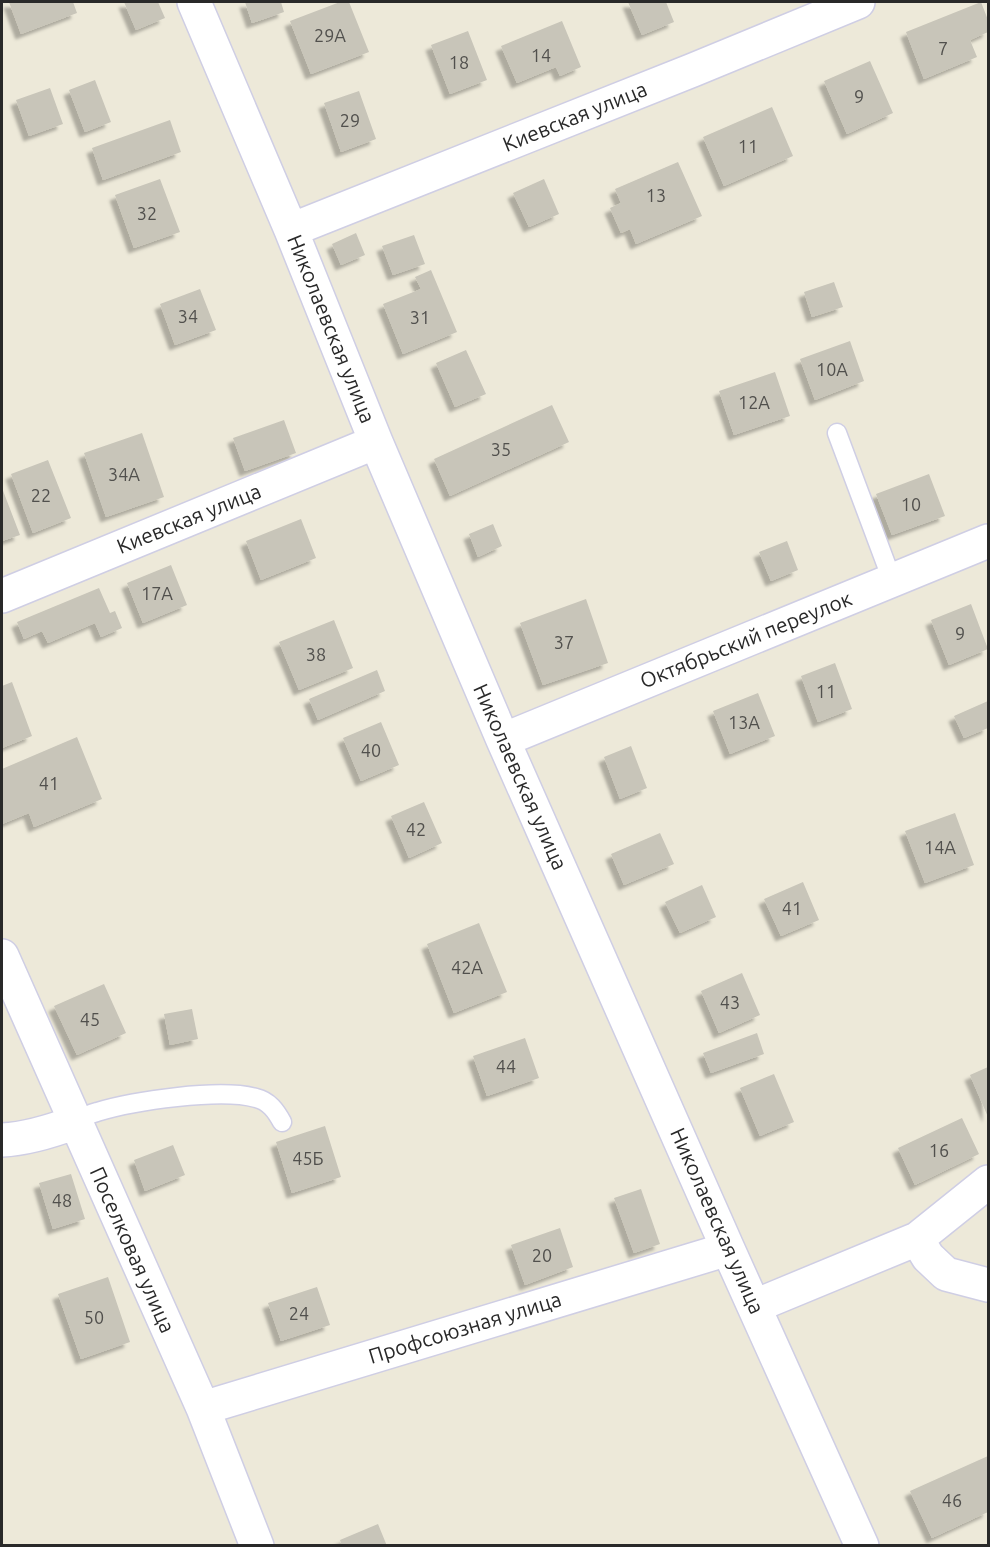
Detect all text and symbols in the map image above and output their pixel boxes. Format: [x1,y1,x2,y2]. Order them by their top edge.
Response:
house number: 29А [314,25,346,45]
house number: 7 [938,38,948,58]
house number: 14 [531,45,551,65]
house number: 18 [449,52,469,72]
street label: Киевская улица [499,76,650,156]
house number: 9 [854,86,864,106]
house number: 29 [340,110,360,130]
house number: 11 [738,136,758,156]
house number: 13 [646,185,666,205]
house number: 32 [137,203,157,223]
street label: Николаевская улица [283,231,381,426]
house number: 34 [178,306,198,326]
house number: 31 [410,307,430,327]
house number: 10А [816,359,848,379]
house number: 12А [738,392,770,412]
house number: 35 [491,439,511,459]
house number: 34А [108,464,140,484]
street label: Киевская улица [113,478,264,558]
house number: 22 [31,485,51,505]
house number: 10 [901,494,921,514]
house number: 17А [141,583,173,603]
street label: Октябрьский переулок [636,586,855,693]
house number: 9 [955,623,965,643]
house number: 37 [554,632,574,652]
house number: 38 [306,644,326,664]
street label: Николаевская улица [469,680,573,873]
house number: 11 [816,681,836,701]
house number: 13А [728,712,760,732]
house number: 40 [361,740,381,760]
house number: 41 [39,773,59,793]
house number: 42 [406,819,426,839]
house number: 14А [924,837,956,857]
house number: 41 [782,898,802,918]
house number: 42А [451,957,483,977]
house number: 43 [720,992,740,1012]
house number: 45 [80,1009,100,1029]
house number: 44 [496,1056,516,1076]
street label: Николаевская улица [666,1124,770,1317]
house number: 16 [929,1140,949,1160]
house number: 45Б [292,1148,324,1168]
street label: Поселковая улица [86,1163,180,1336]
house number: 48 [52,1190,72,1210]
house number: 20 [532,1245,552,1265]
street label: Профсоюзная улица [365,1286,564,1368]
house number: 24 [289,1303,309,1323]
house number: 50 [84,1307,104,1327]
house number: 46 [942,1490,962,1510]

